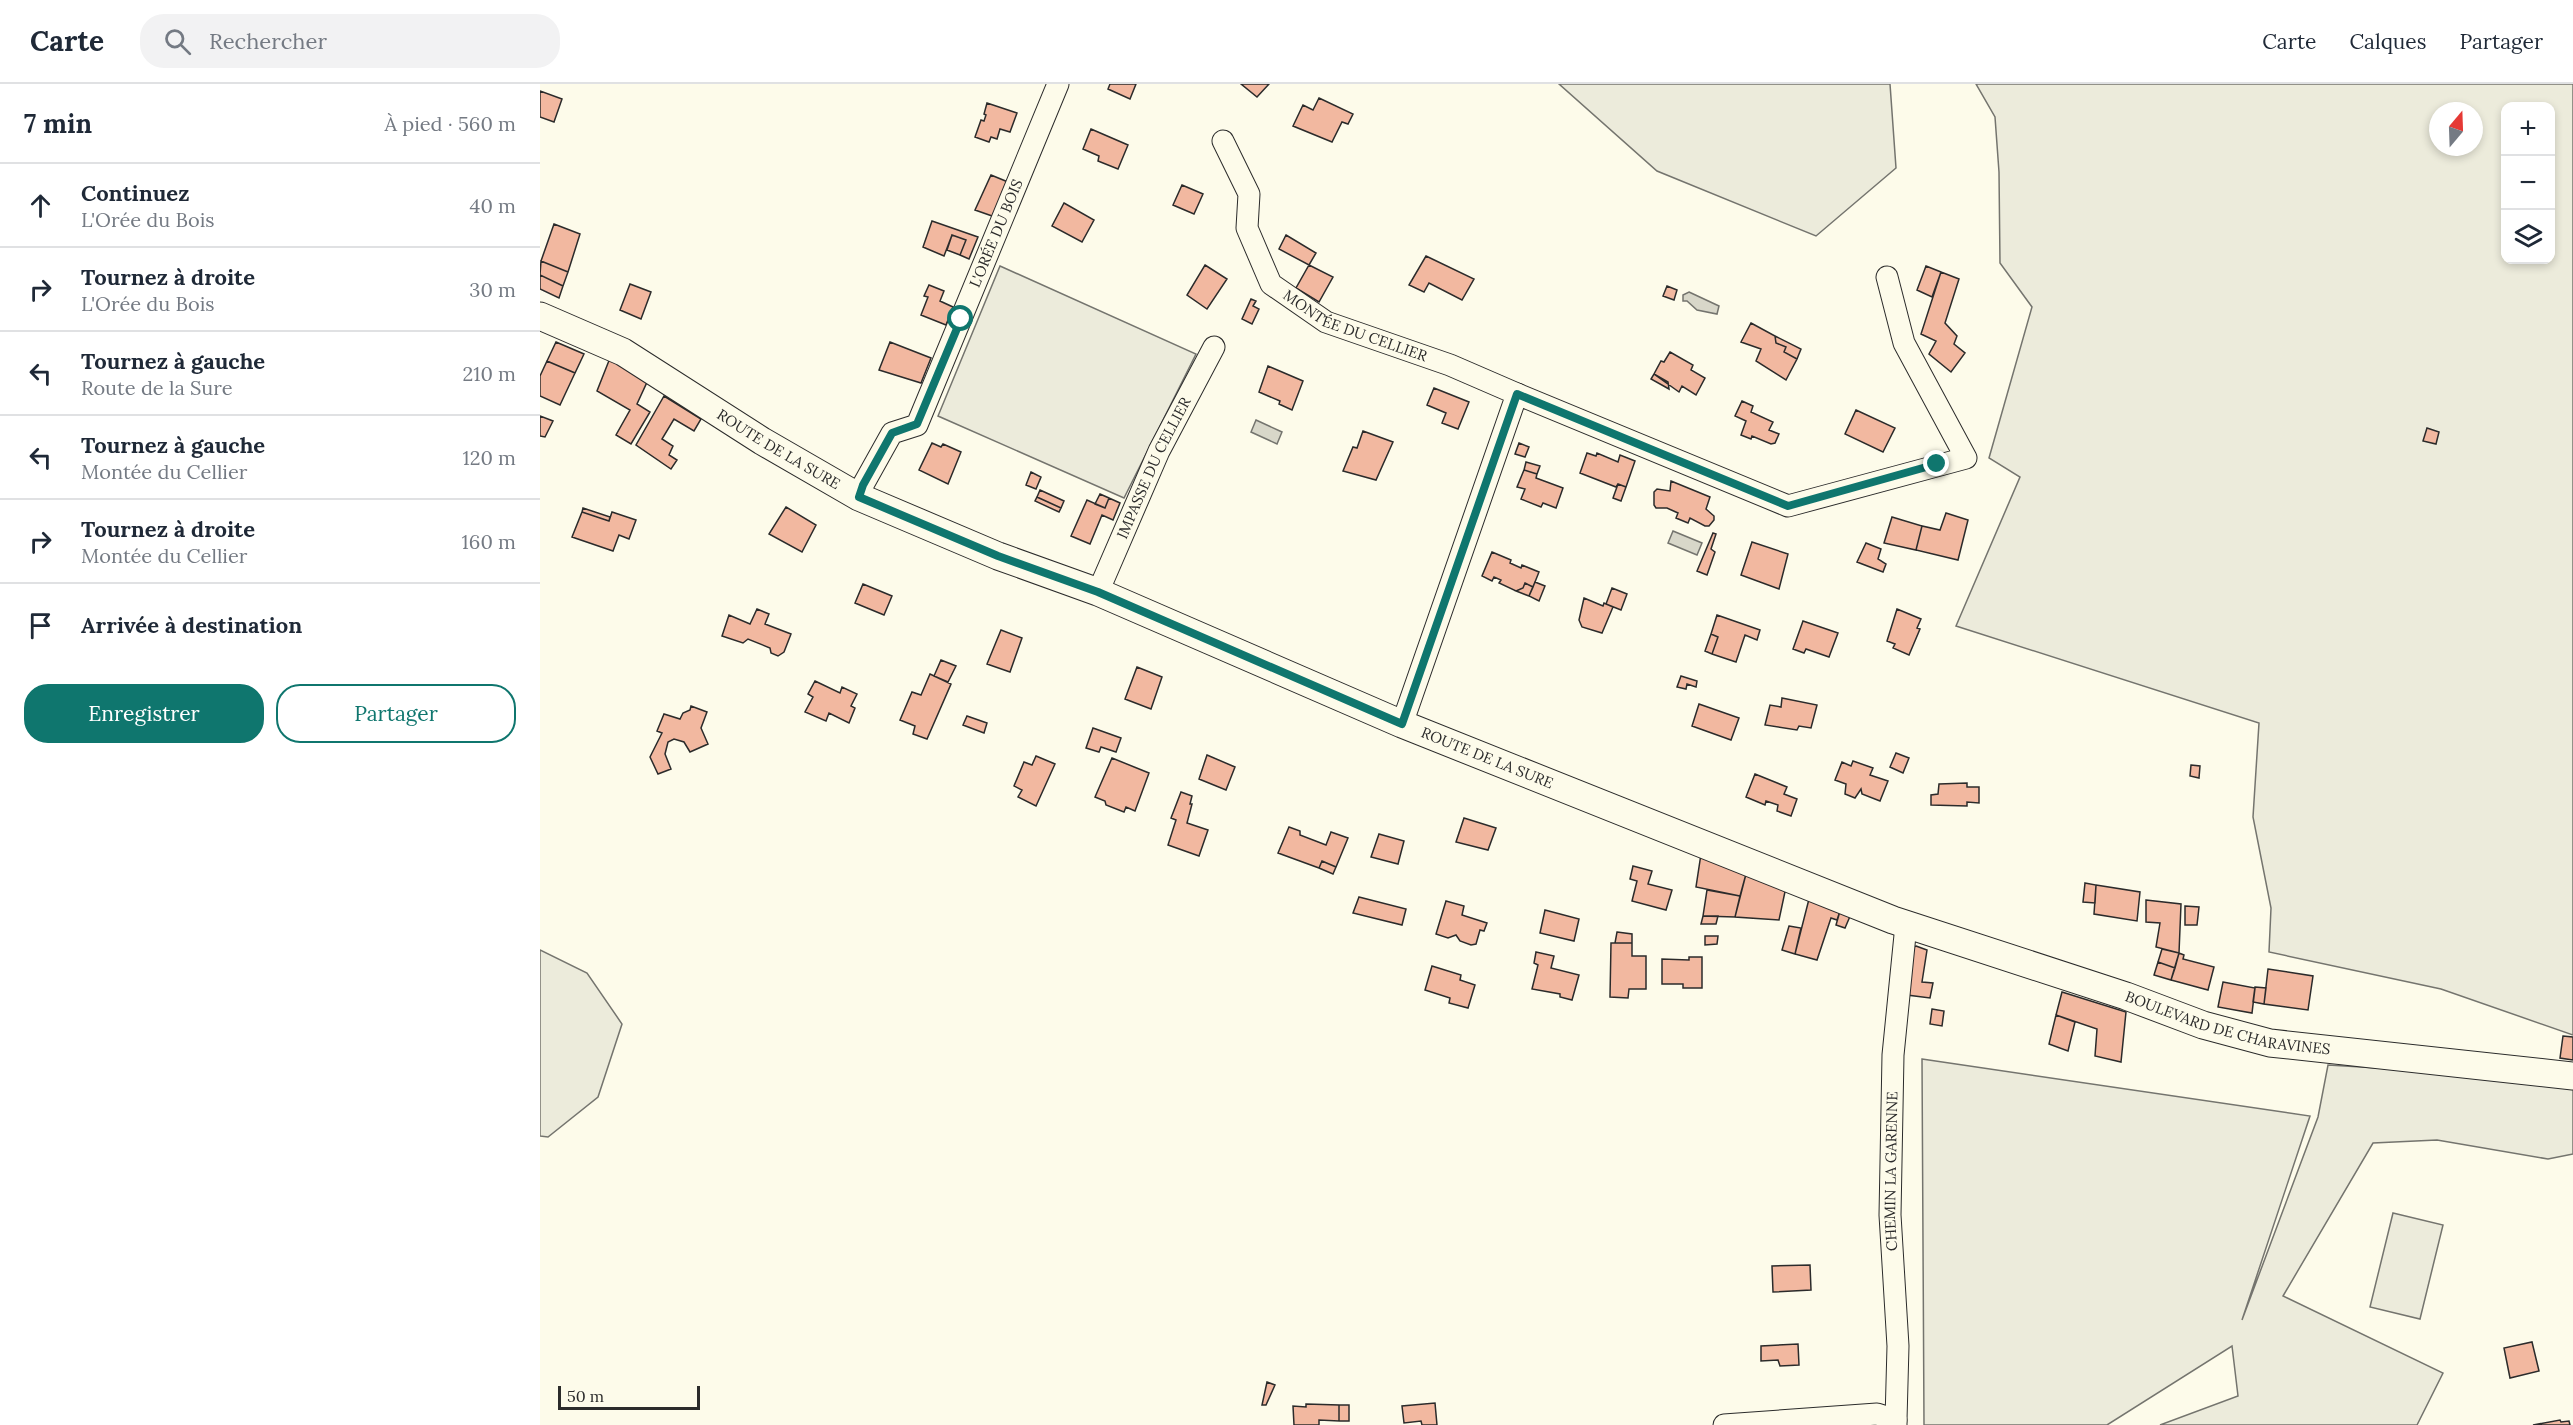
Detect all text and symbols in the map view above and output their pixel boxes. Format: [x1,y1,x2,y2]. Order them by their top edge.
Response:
search box [140,14,560,68]
text: Carte [30,23,104,59]
icon: search [161,25,194,58]
text: Rechercher [209,27,327,55]
text: Carte [2262,28,2316,55]
text: Calques [2349,28,2426,55]
text: Partager [2459,28,2543,55]
north arrow [2429,102,2483,156]
map controls [2501,102,2555,264]
button: + [2501,102,2555,156]
text: 7 min [24,107,92,140]
text: À pied · 560 m [384,111,516,136]
button: − [2501,156,2555,210]
street label: L'ORÉE DU BOIS [965,176,1027,290]
text: Continuez [81,179,189,207]
icon: ahead [24,189,57,222]
text: 40 m [470,193,516,218]
text: L'Orée du Bois [81,207,215,232]
button: layers [2501,210,2555,264]
text: Tournez à droite [81,263,255,291]
icon: right [24,273,57,306]
text: 30 m [469,277,516,302]
street label: MONTÉE DU CELLIER [1280,285,1430,366]
text: L'Orée du Bois [81,291,215,316]
route start [947,305,973,331]
text: Tournez à gauche [81,347,265,375]
icon: left [24,357,57,390]
text: 210 m [462,361,516,386]
text: Route de la Sure [81,375,233,400]
street label: IMPASSE DU CELLIER [1112,393,1195,542]
street label: ROUTE DE LA SURE [713,405,844,493]
text: Tournez à gauche [81,431,265,459]
icon: left [24,441,57,474]
text: 120 m [462,445,516,470]
route end [1923,450,1949,476]
text: Montée du Cellier [81,459,247,484]
text: Tournez à droite [81,515,255,543]
icon: right [24,525,57,558]
text: 160 m [462,529,516,554]
text: Montée du Cellier [81,543,247,568]
icon: arrive [24,609,57,642]
text: Arrivée à destination [81,611,302,639]
button: Enregistrer [24,684,264,743]
button: Partager [276,684,516,743]
street label: ROUTE DE LA SURE [1419,723,1556,792]
street label: BOULEVARD DE CHARAVINES [2123,987,2331,1059]
street label: CHEMIN LA GARENNE [1880,1091,1901,1252]
scale bar [558,1383,700,1410]
text: 50 m [567,1386,604,1406]

